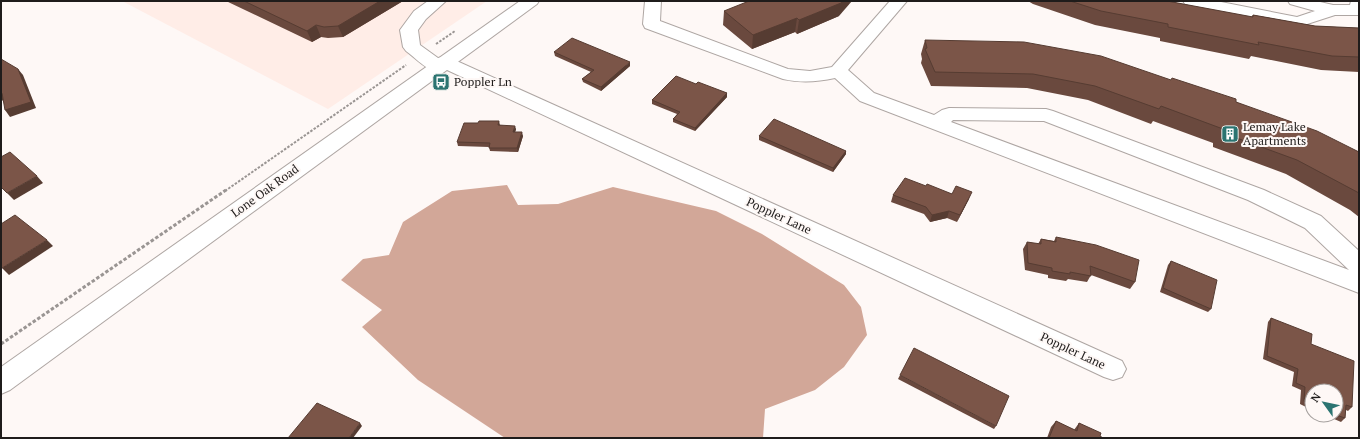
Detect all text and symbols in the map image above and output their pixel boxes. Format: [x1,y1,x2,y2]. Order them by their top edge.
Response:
bus stop icon: Poppler Ln [431,72,451,92]
place label: Poppler Ln [454,74,512,89]
place label: Lemay Lake Apartments [1243,119,1306,148]
building icon: Lemay Lake Apartments [1220,124,1240,144]
street label: Lone Oak Road [228,161,302,220]
street label: Poppler Lane [744,194,814,237]
street label: Poppler Lane [1038,329,1108,372]
north arrow [1304,383,1344,423]
text: N [1307,390,1324,405]

